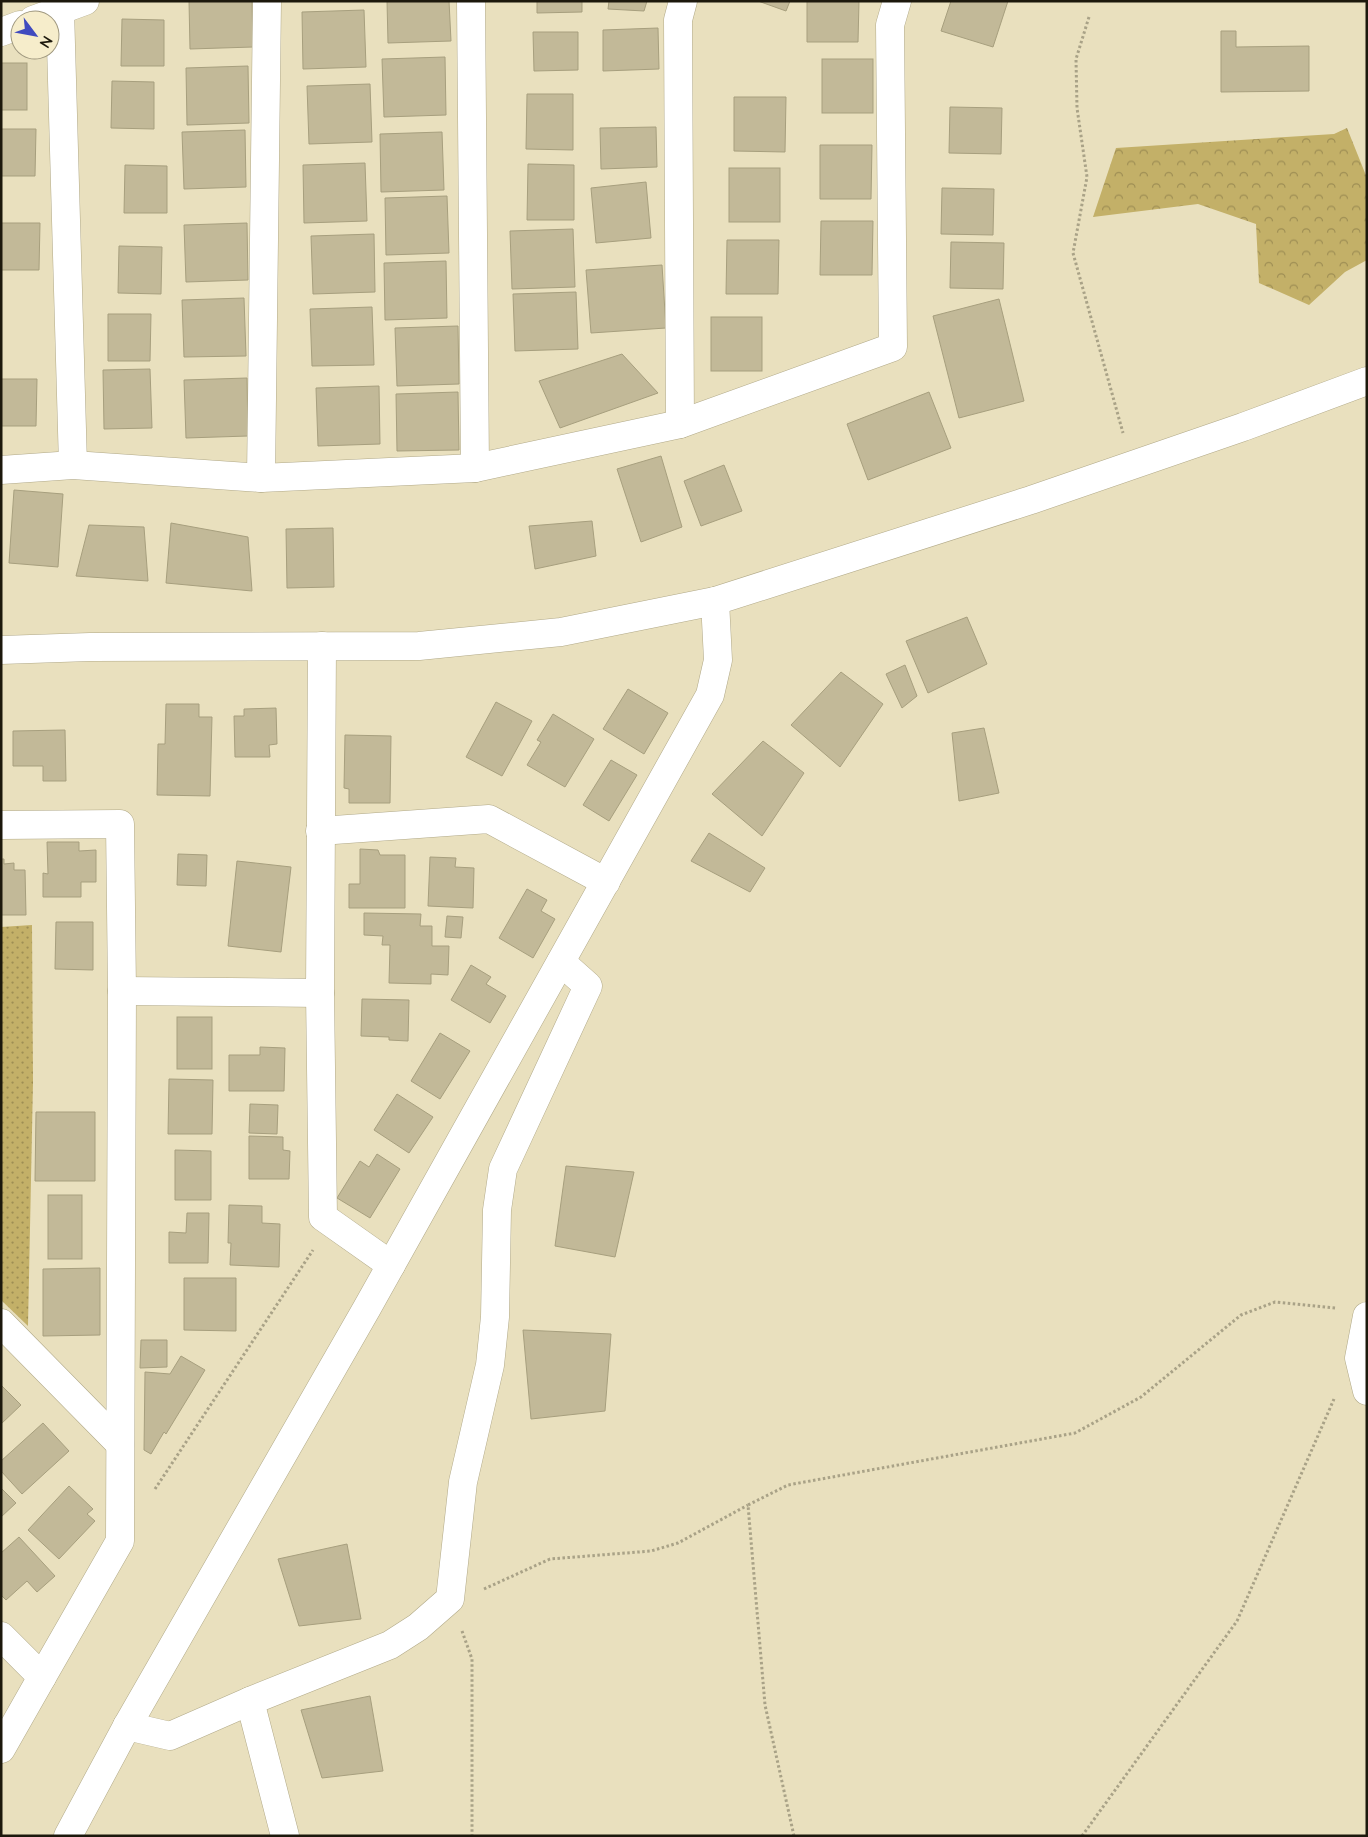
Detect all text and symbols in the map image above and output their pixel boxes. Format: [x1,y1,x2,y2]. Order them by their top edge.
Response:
north arrow [10,10,60,60]
text: N [36,33,57,51]

